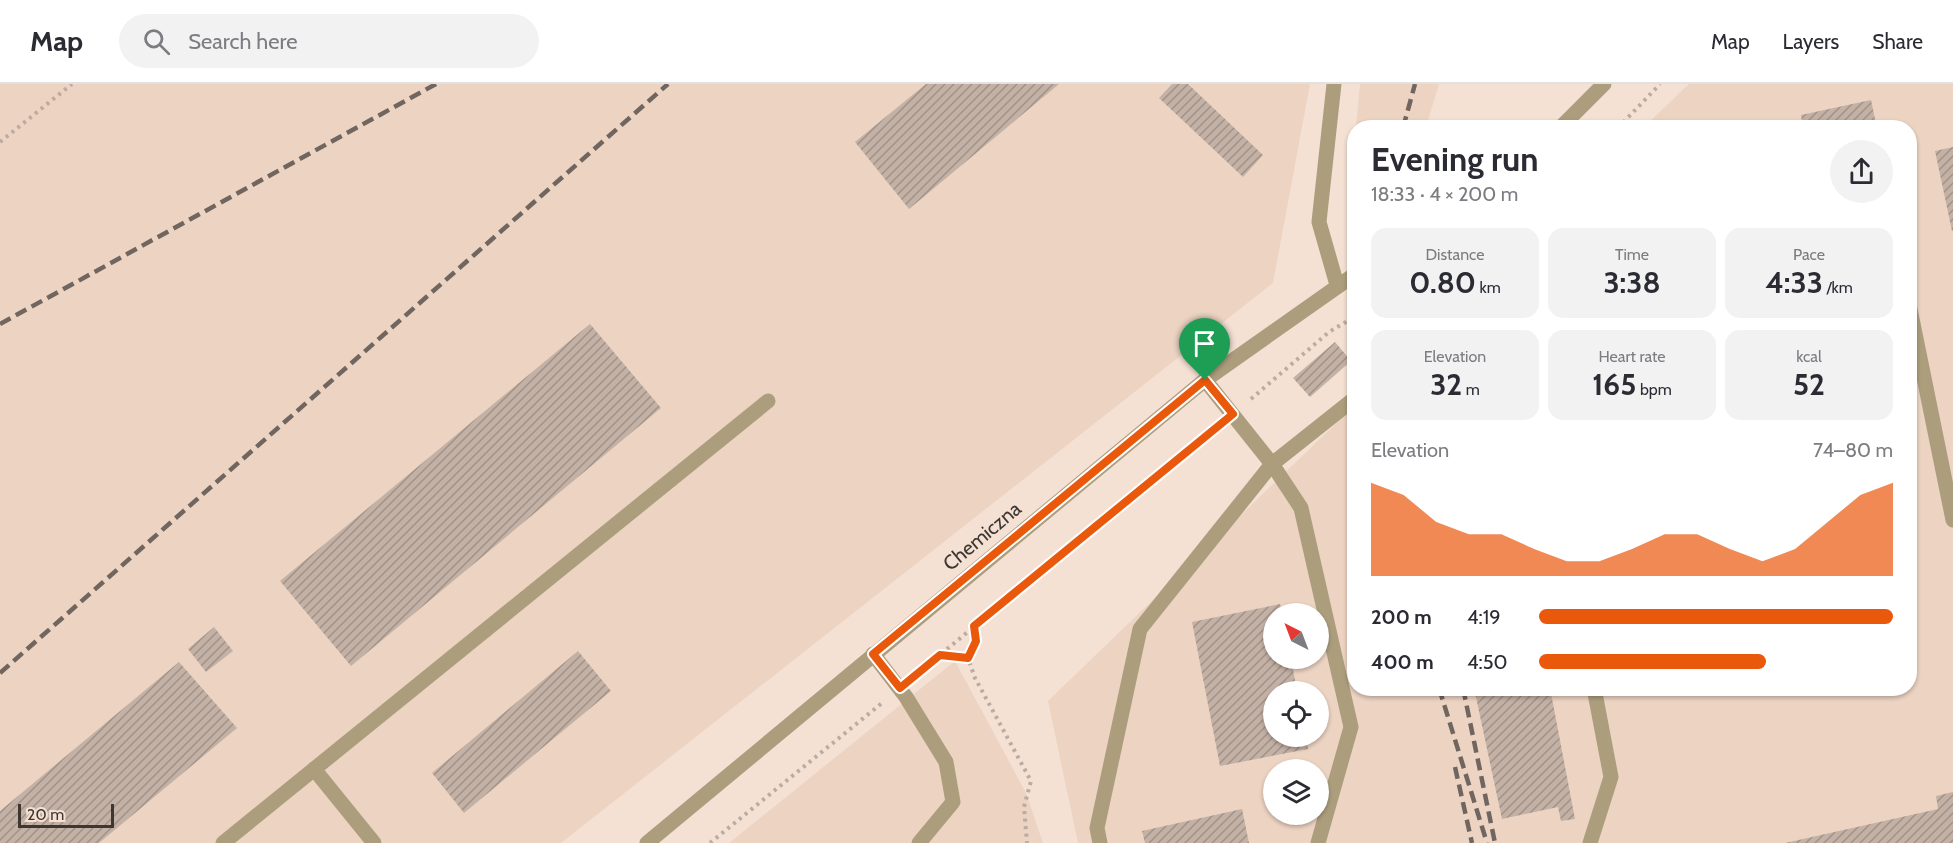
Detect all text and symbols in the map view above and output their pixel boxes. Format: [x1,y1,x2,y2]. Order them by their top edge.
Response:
search box [119,14,539,68]
text: Map [30,24,83,58]
icon: search [140,25,173,58]
text: Search here [188,28,297,55]
text: Map [1711,29,1750,54]
text: Layers [1783,29,1839,54]
text: Share [1872,29,1923,54]
text: Evening run [1371,139,1538,179]
button: share [1830,140,1893,203]
text: 18:33 · 4 × 200 m [1371,182,1518,206]
text: Distance [1426,245,1484,264]
text: Time [1615,245,1649,264]
text: Pace [1793,245,1825,264]
text: 0.80 [1409,264,1476,301]
text: 3:38 [1603,264,1661,301]
text: 4:33 [1765,264,1823,301]
text: km [1476,278,1501,297]
text: /km [1823,278,1853,297]
pin [1179,318,1230,380]
icon: arrive [1188,327,1221,360]
text: Elevation [1424,347,1486,366]
text: Heart rate [1599,347,1665,366]
text: kcal [1796,347,1822,366]
text: 32 [1430,366,1462,403]
text: 165 [1592,366,1636,403]
text: 52 [1793,366,1825,403]
text: m [1462,380,1480,399]
text: bpm [1636,380,1672,399]
text: Elevation [1371,438,1449,462]
text: 74–80 m [1813,438,1893,462]
street label: Chemiczna [938,496,1026,576]
north arrow [1263,603,1329,669]
map controls [1263,603,1329,825]
text: 200 m [1371,605,1432,629]
text: 4:19 [1467,605,1501,629]
text: 400 m [1371,650,1434,674]
text: 4:50 [1467,650,1508,674]
button: locate [1263,681,1329,747]
button: layers [1263,759,1329,825]
scale bar [18,801,114,828]
text: 20 m [27,805,64,824]

